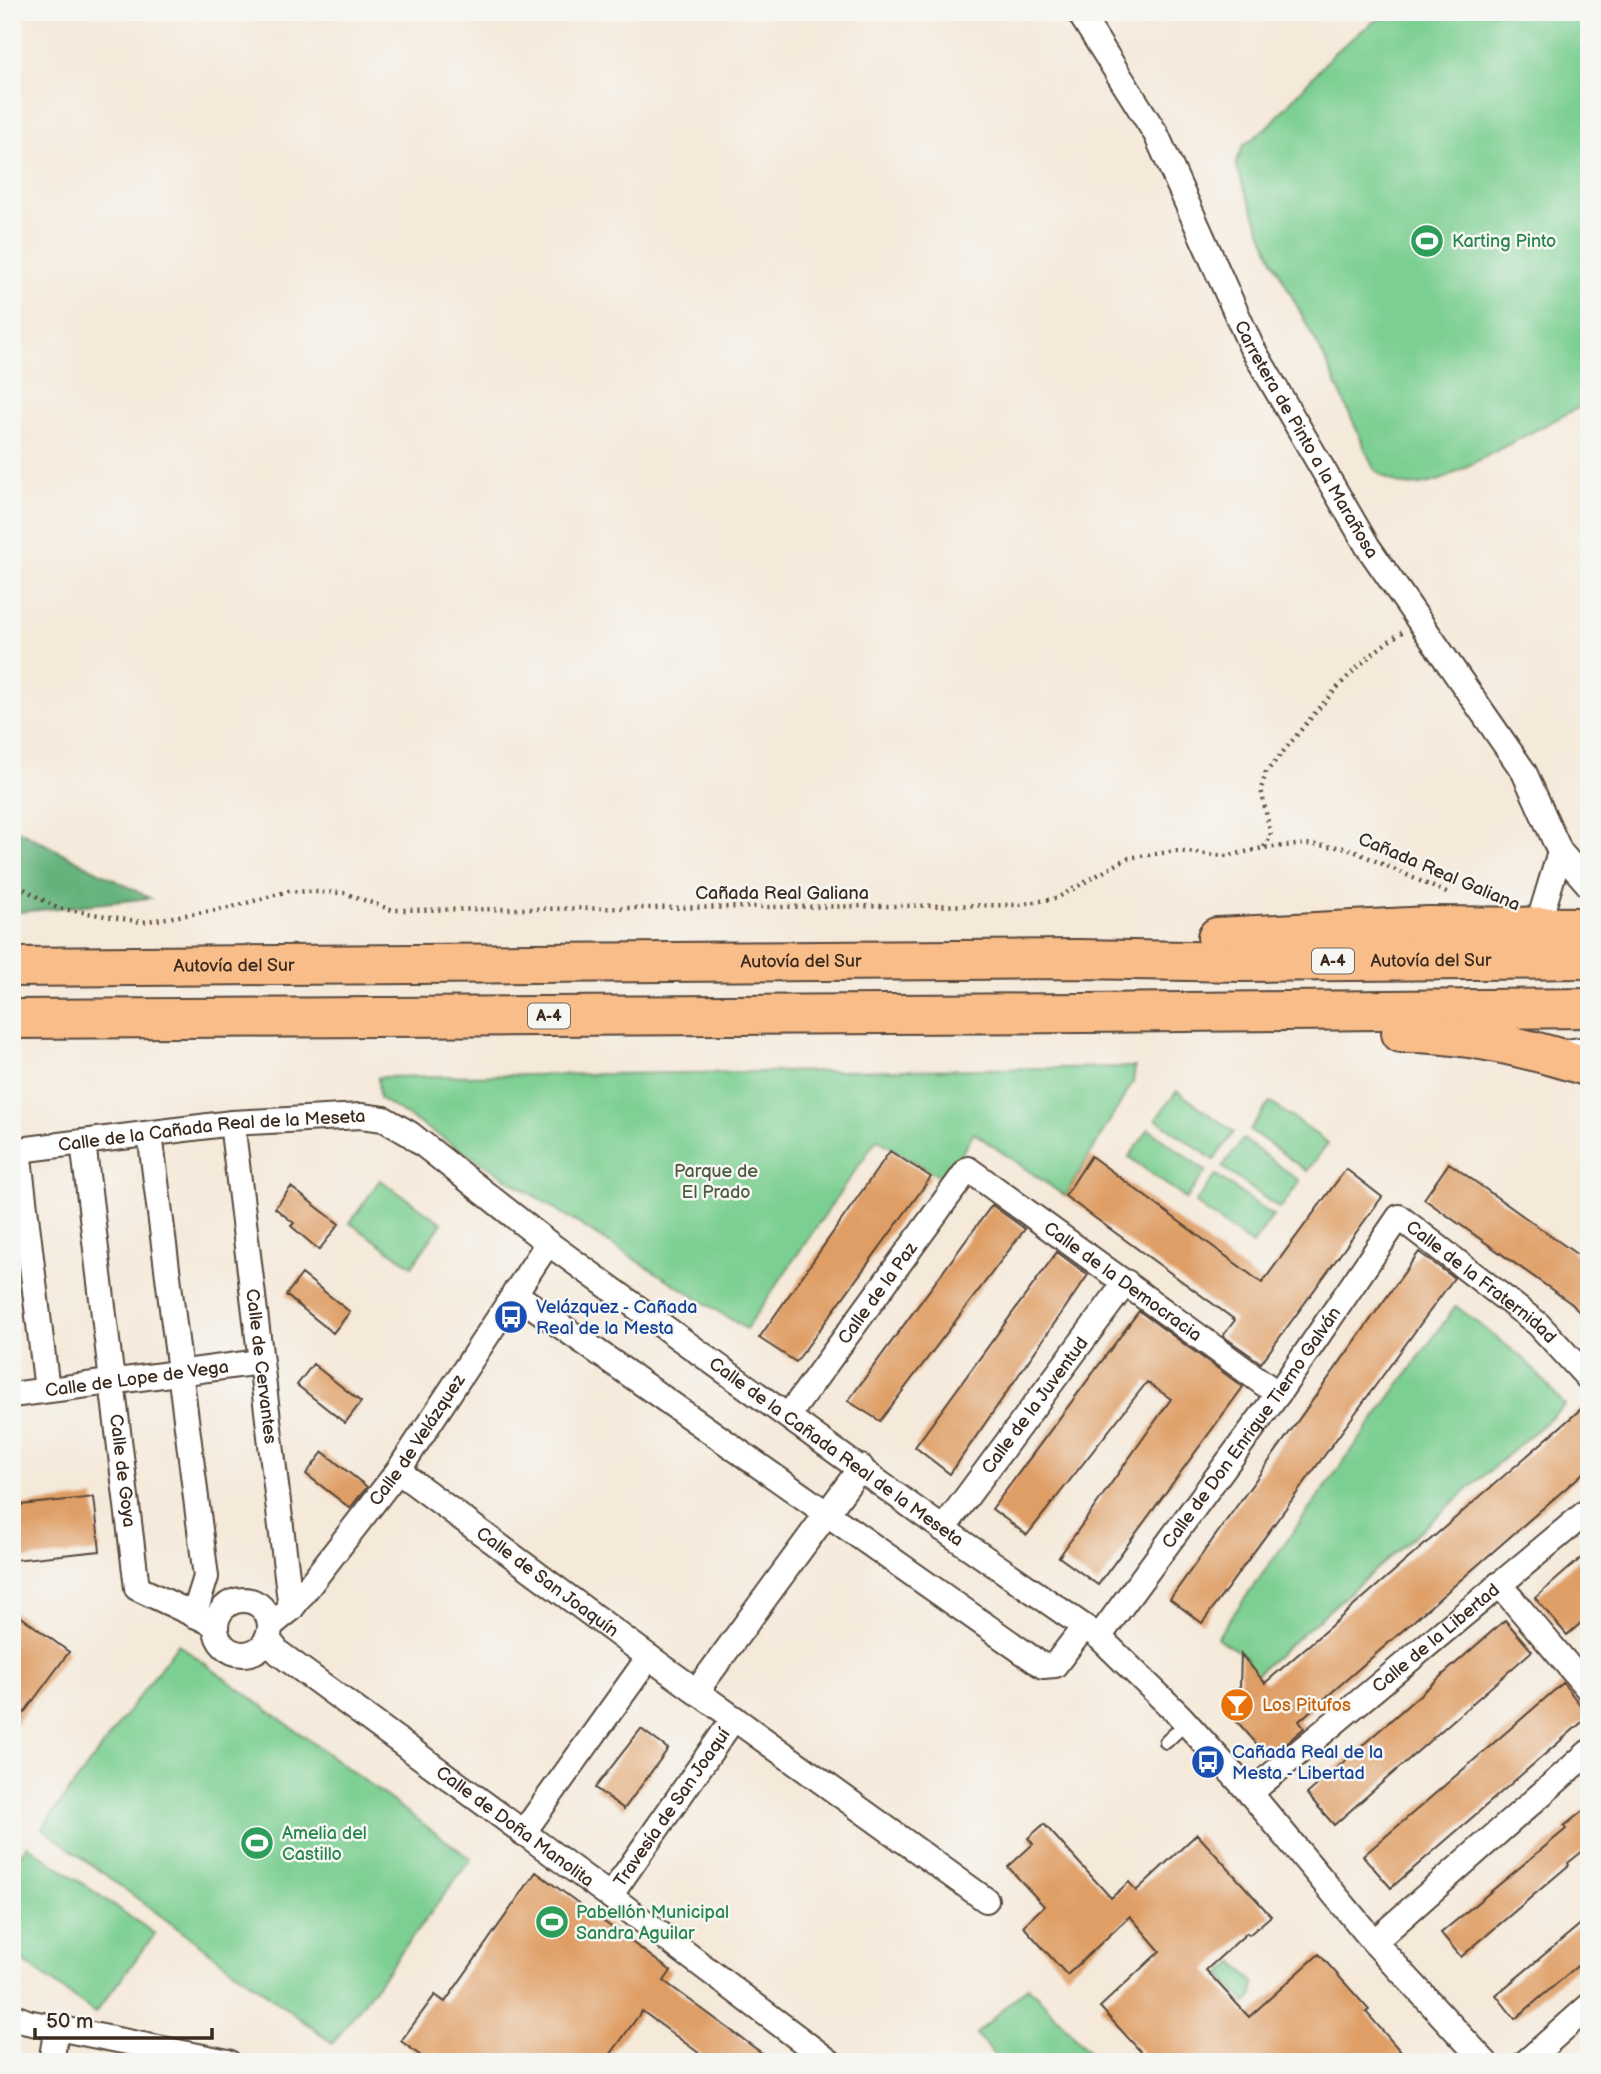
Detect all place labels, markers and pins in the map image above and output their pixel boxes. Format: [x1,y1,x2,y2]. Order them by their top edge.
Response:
sports icon: Karting Pinto [1408,222,1446,260]
place label: Karting Pinto [1452,231,1556,252]
place label: Velázquez - Cañada Real de la Mesta [536,1297,697,1339]
bus stop icon: Velázquez - Cañada Real de la Mesta [492,1298,530,1336]
bar icon: Los Pitufos [1218,1686,1256,1724]
place label: Los Pitufos [1262,1695,1351,1716]
place label: Cañada Real de la Mesta - Libertad [1232,1742,1383,1784]
bus stop icon: Cañada Real de la Mesta - Libertad [1189,1743,1227,1781]
place label: Amelia del Castillo [282,1823,367,1865]
sports icon: Amelia del Castillo [238,1824,276,1862]
place label: Pabellón Municipal Sandra Aguilar [576,1902,729,1944]
sports icon: Pabellón Municipal Sandra Aguilar [533,1903,571,1941]

